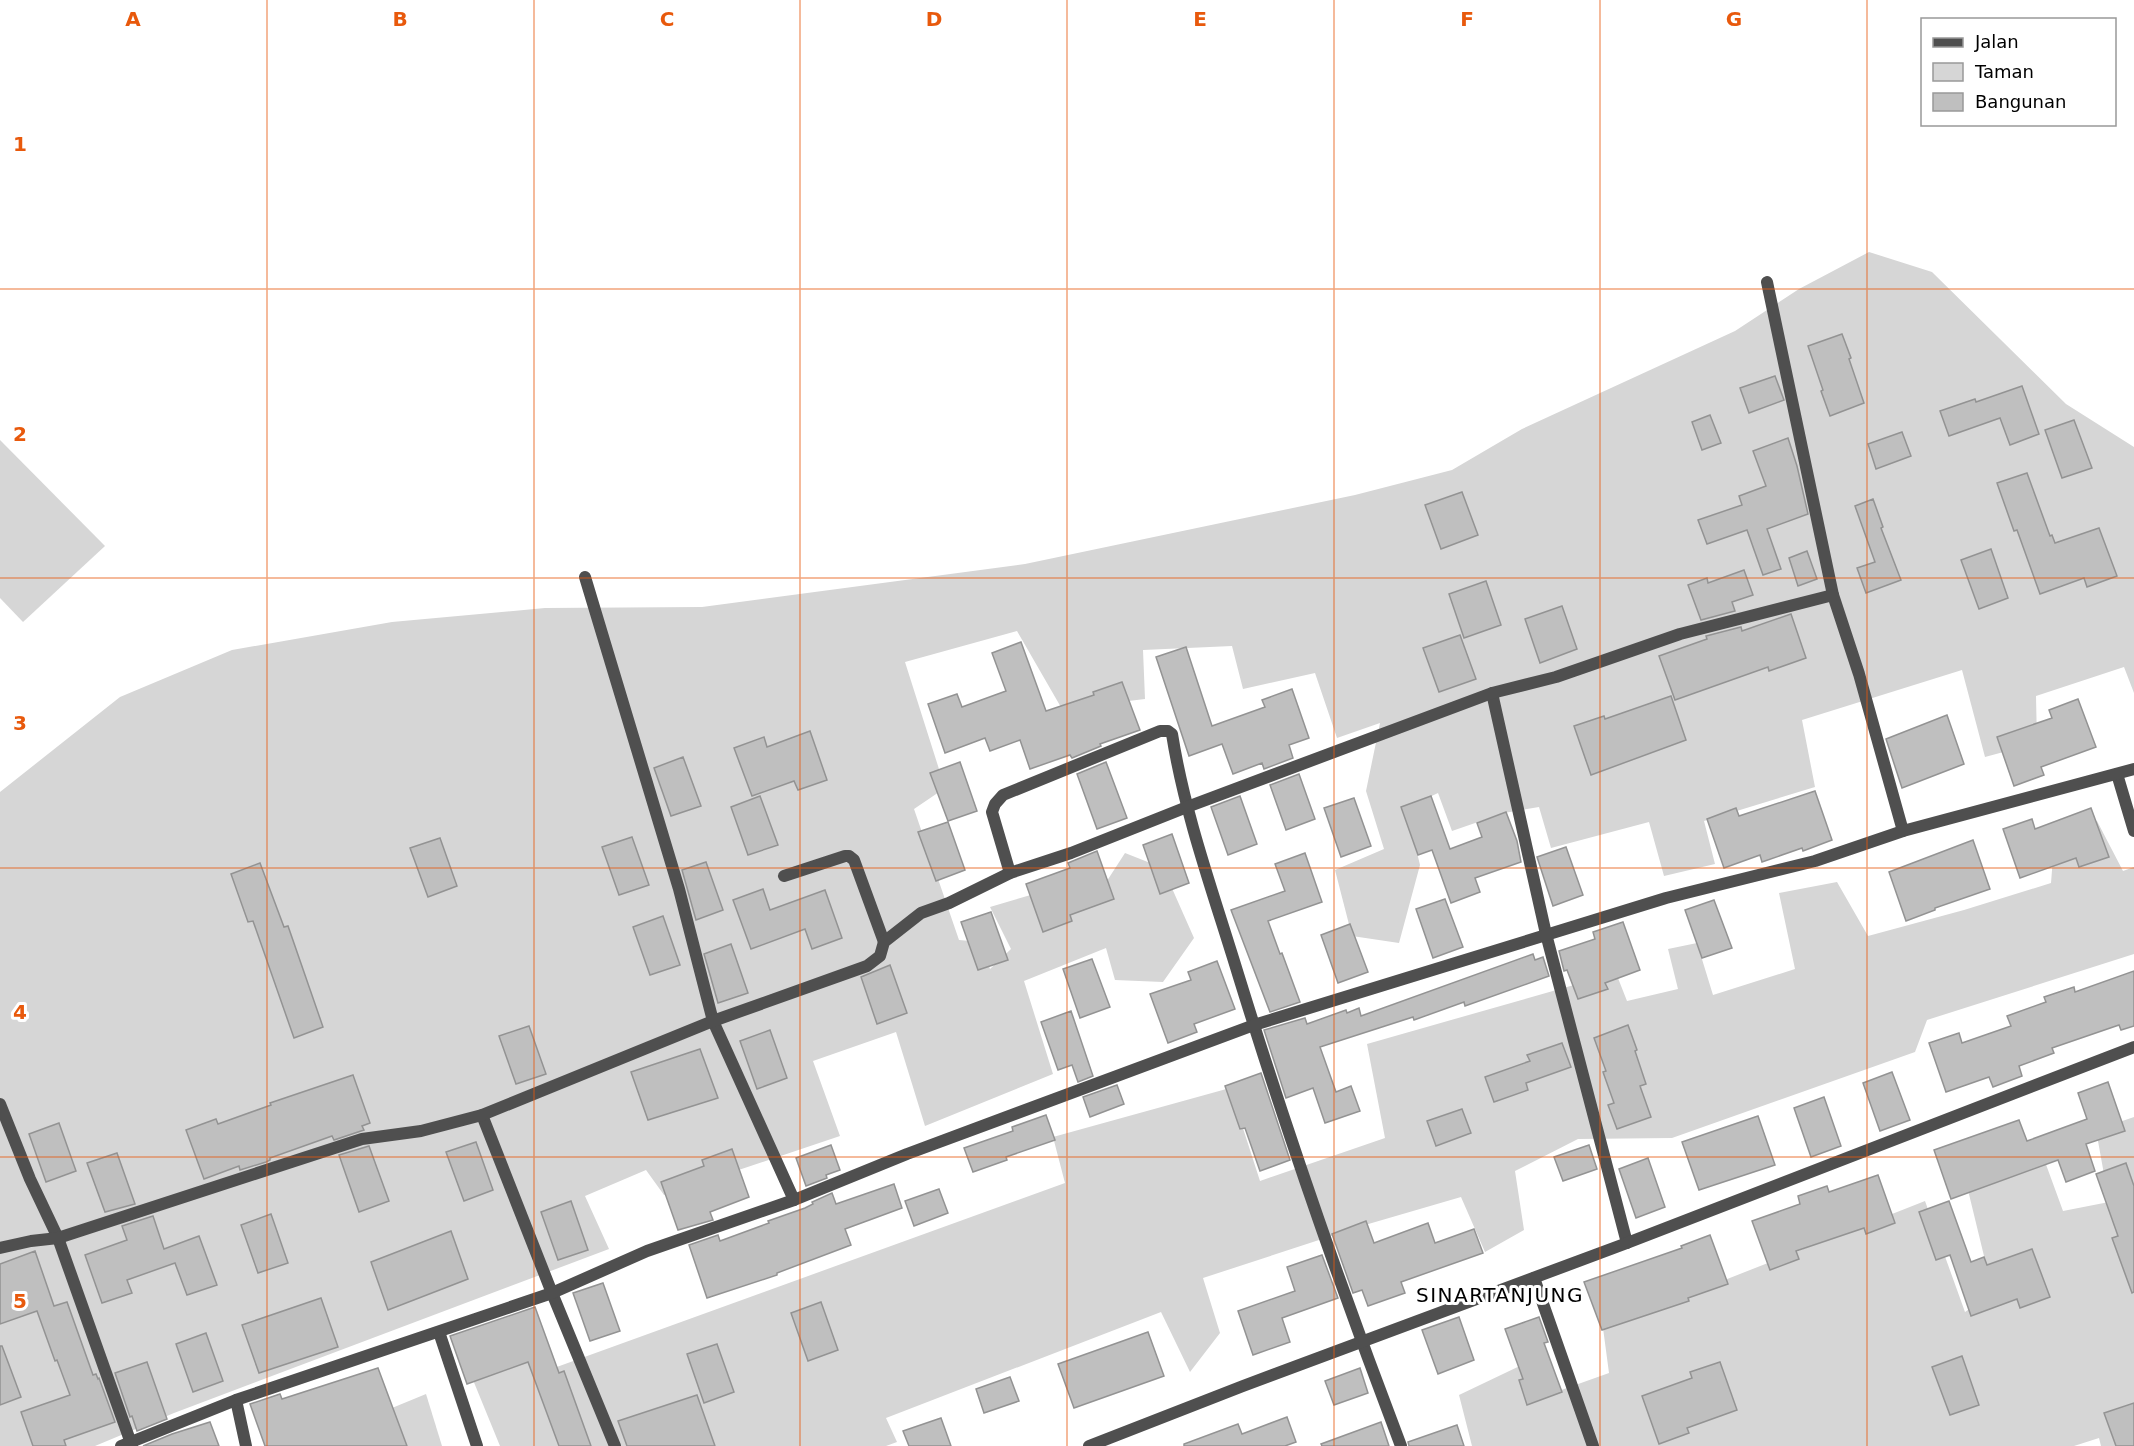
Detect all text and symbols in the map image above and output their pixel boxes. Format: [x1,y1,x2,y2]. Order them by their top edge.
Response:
text: A [125,7,141,31]
text: B [392,7,408,31]
text: C [660,7,674,31]
text: D [926,7,942,31]
text: E [1193,7,1207,31]
text: F [1460,7,1474,31]
text: G [1726,7,1742,31]
legend [1921,18,2116,126]
text: Jalan [1974,31,2019,52]
text: Taman [1974,61,2034,82]
text: Bangunan [1975,91,2066,112]
text: 1 [13,132,27,156]
text: 2 [13,422,27,446]
text: 3 [13,711,27,735]
text: 4 [13,1000,27,1024]
district label: SINARTANJUNG [1416,1283,1584,1307]
text: 5 [13,1289,27,1313]

